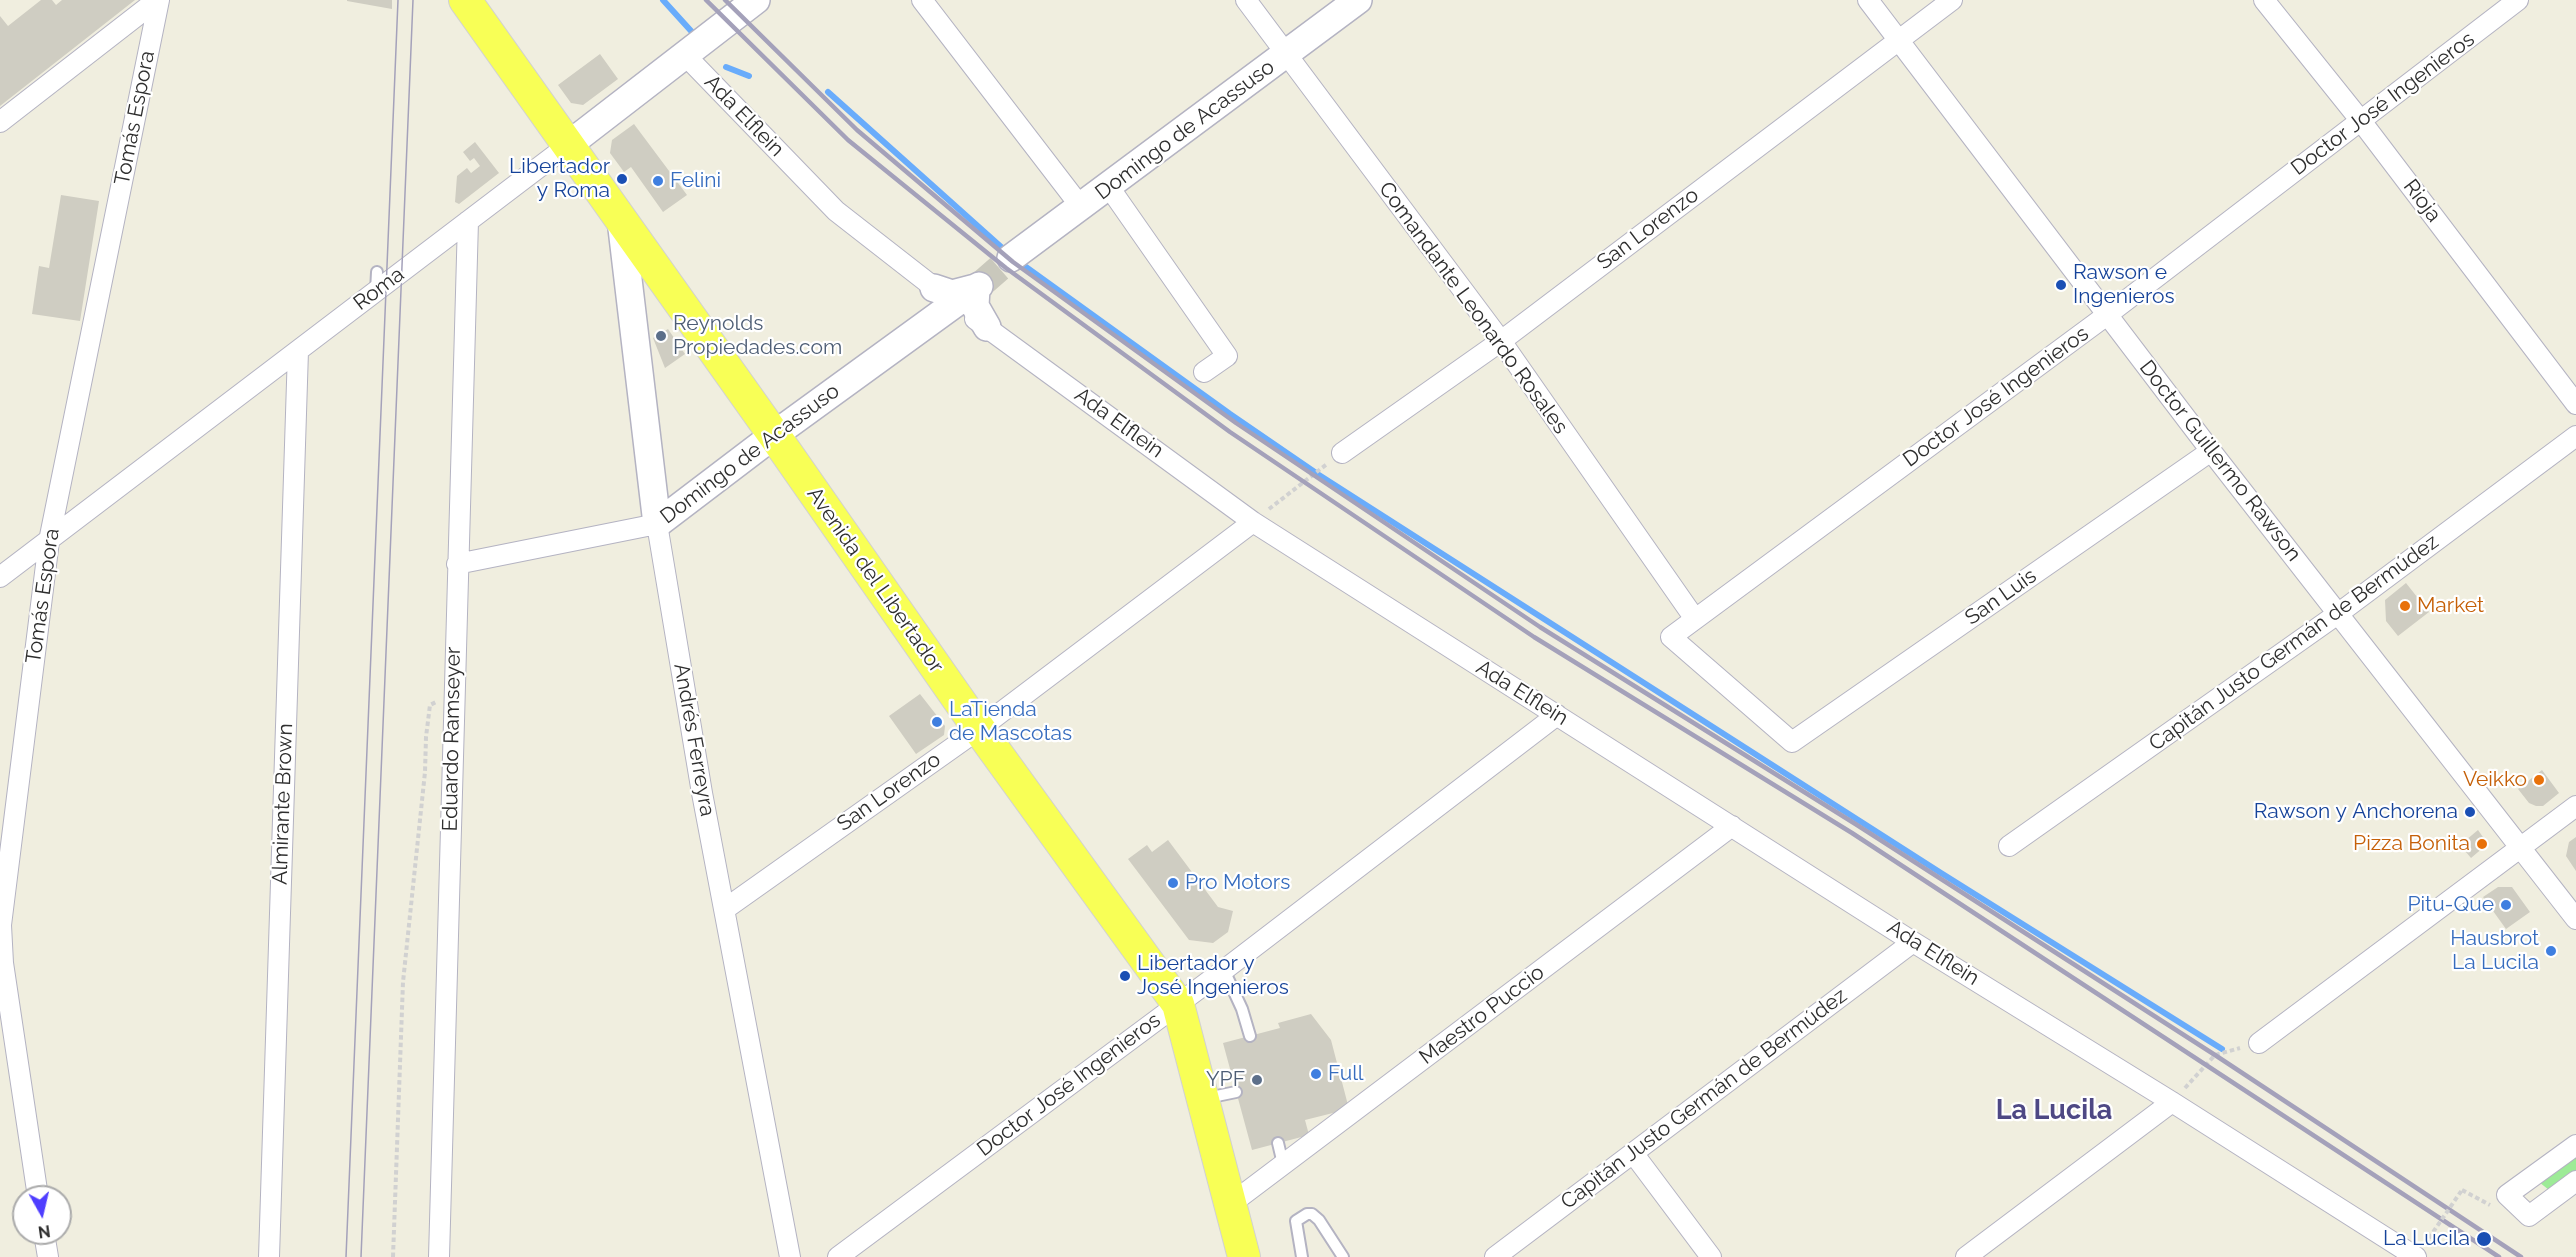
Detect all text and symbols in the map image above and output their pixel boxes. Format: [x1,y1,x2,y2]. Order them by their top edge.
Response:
street label: Doctor José Ingenieros [2286,27,2480,181]
street label: Tomás Espora [110,49,160,187]
street label: Domingo de Acassuso [1091,55,1279,205]
street label: Ada Elflein [699,70,789,162]
place label: Libertador y Roma [509,154,610,204]
place label: Felini [670,168,721,194]
marker: Libertador y Roma [615,172,629,186]
marker: Felini [651,174,665,188]
street label: Rioja [2398,175,2446,227]
street label: Comandante Leonardo Rosales [1373,177,1573,439]
street label: San Lorenzo [1592,183,1704,275]
place label: Rawson e Ingenieros [2073,260,2175,310]
street label: Roma [349,262,409,316]
marker: Rawson e Ingenieros [2054,278,2068,292]
place label: Reynolds Propiedades.com [673,311,842,361]
street label: Doctor José Ingenieros [1898,321,2094,473]
marker: Reynolds Propiedades.com [654,329,668,343]
street label: Doctor Guillermo Rawson [2134,356,2306,566]
street label: Domingo de Acassuso [656,379,844,529]
street label: Ada Elflein [1070,382,1168,464]
street label: Avenida del Libertador [801,482,949,678]
street label: Tomás Espora [21,527,65,665]
street label: Capitán Justo Germán de Bermúdez [2144,529,2444,757]
street label: San Luis [1961,563,2041,631]
place label: Market [2417,593,2484,619]
marker: Market [2398,599,2412,613]
street label: Eduardo Ramseyer [438,646,466,832]
street label: Ada Elflein [1471,655,1573,731]
street label: Andrés Ferreyra [668,662,720,818]
place label: LaTienda de Mascotas [949,697,1072,747]
marker: LaTienda de Mascotas [930,715,944,729]
street label: Almirante Brown [268,723,298,885]
street label: San Lorenzo [832,747,946,837]
place label: Veikko [2463,767,2527,793]
marker: Veikko [2532,773,2546,787]
place label: Rawson y Anchorena [2254,799,2458,825]
marker: Rawson y Anchorena [2463,805,2477,819]
place label: Pizza Bonita [2353,831,2470,857]
marker: Pizza Bonita [2475,837,2489,851]
place label: Pro Motors [1185,870,1290,896]
marker: Pro Motors [1166,876,1180,890]
place label: Pitu-Que [2407,892,2494,918]
marker: Pitu-Que [2499,898,2513,912]
street label: Ada Elflein [1882,915,1984,991]
place label: Hausbrot La Lucila [2450,926,2539,976]
marker: Hausbrot La Lucila [2544,944,2558,958]
place label: Libertador y José Ingenieros [1137,951,1289,1001]
street label: Maestro Puccio [1415,960,1549,1070]
marker: Libertador y José Ingenieros [1118,969,1132,983]
street label: Capitán Justo Germán de Bermúdez [1556,983,1852,1215]
street label: Doctor José Ingenieros [972,1008,1166,1162]
place label: Full [1328,1061,1364,1087]
place label: YPF [1206,1067,1245,1093]
marker: Full [1309,1067,1323,1081]
marker: YPF [1250,1073,1264,1087]
district label: La Lucila [1996,1095,2112,1127]
north arrow [12,1185,72,1245]
text: N [37,1221,52,1242]
place label: La Lucila [2383,1226,2470,1252]
marker: La Lucila [2475,1230,2493,1248]

